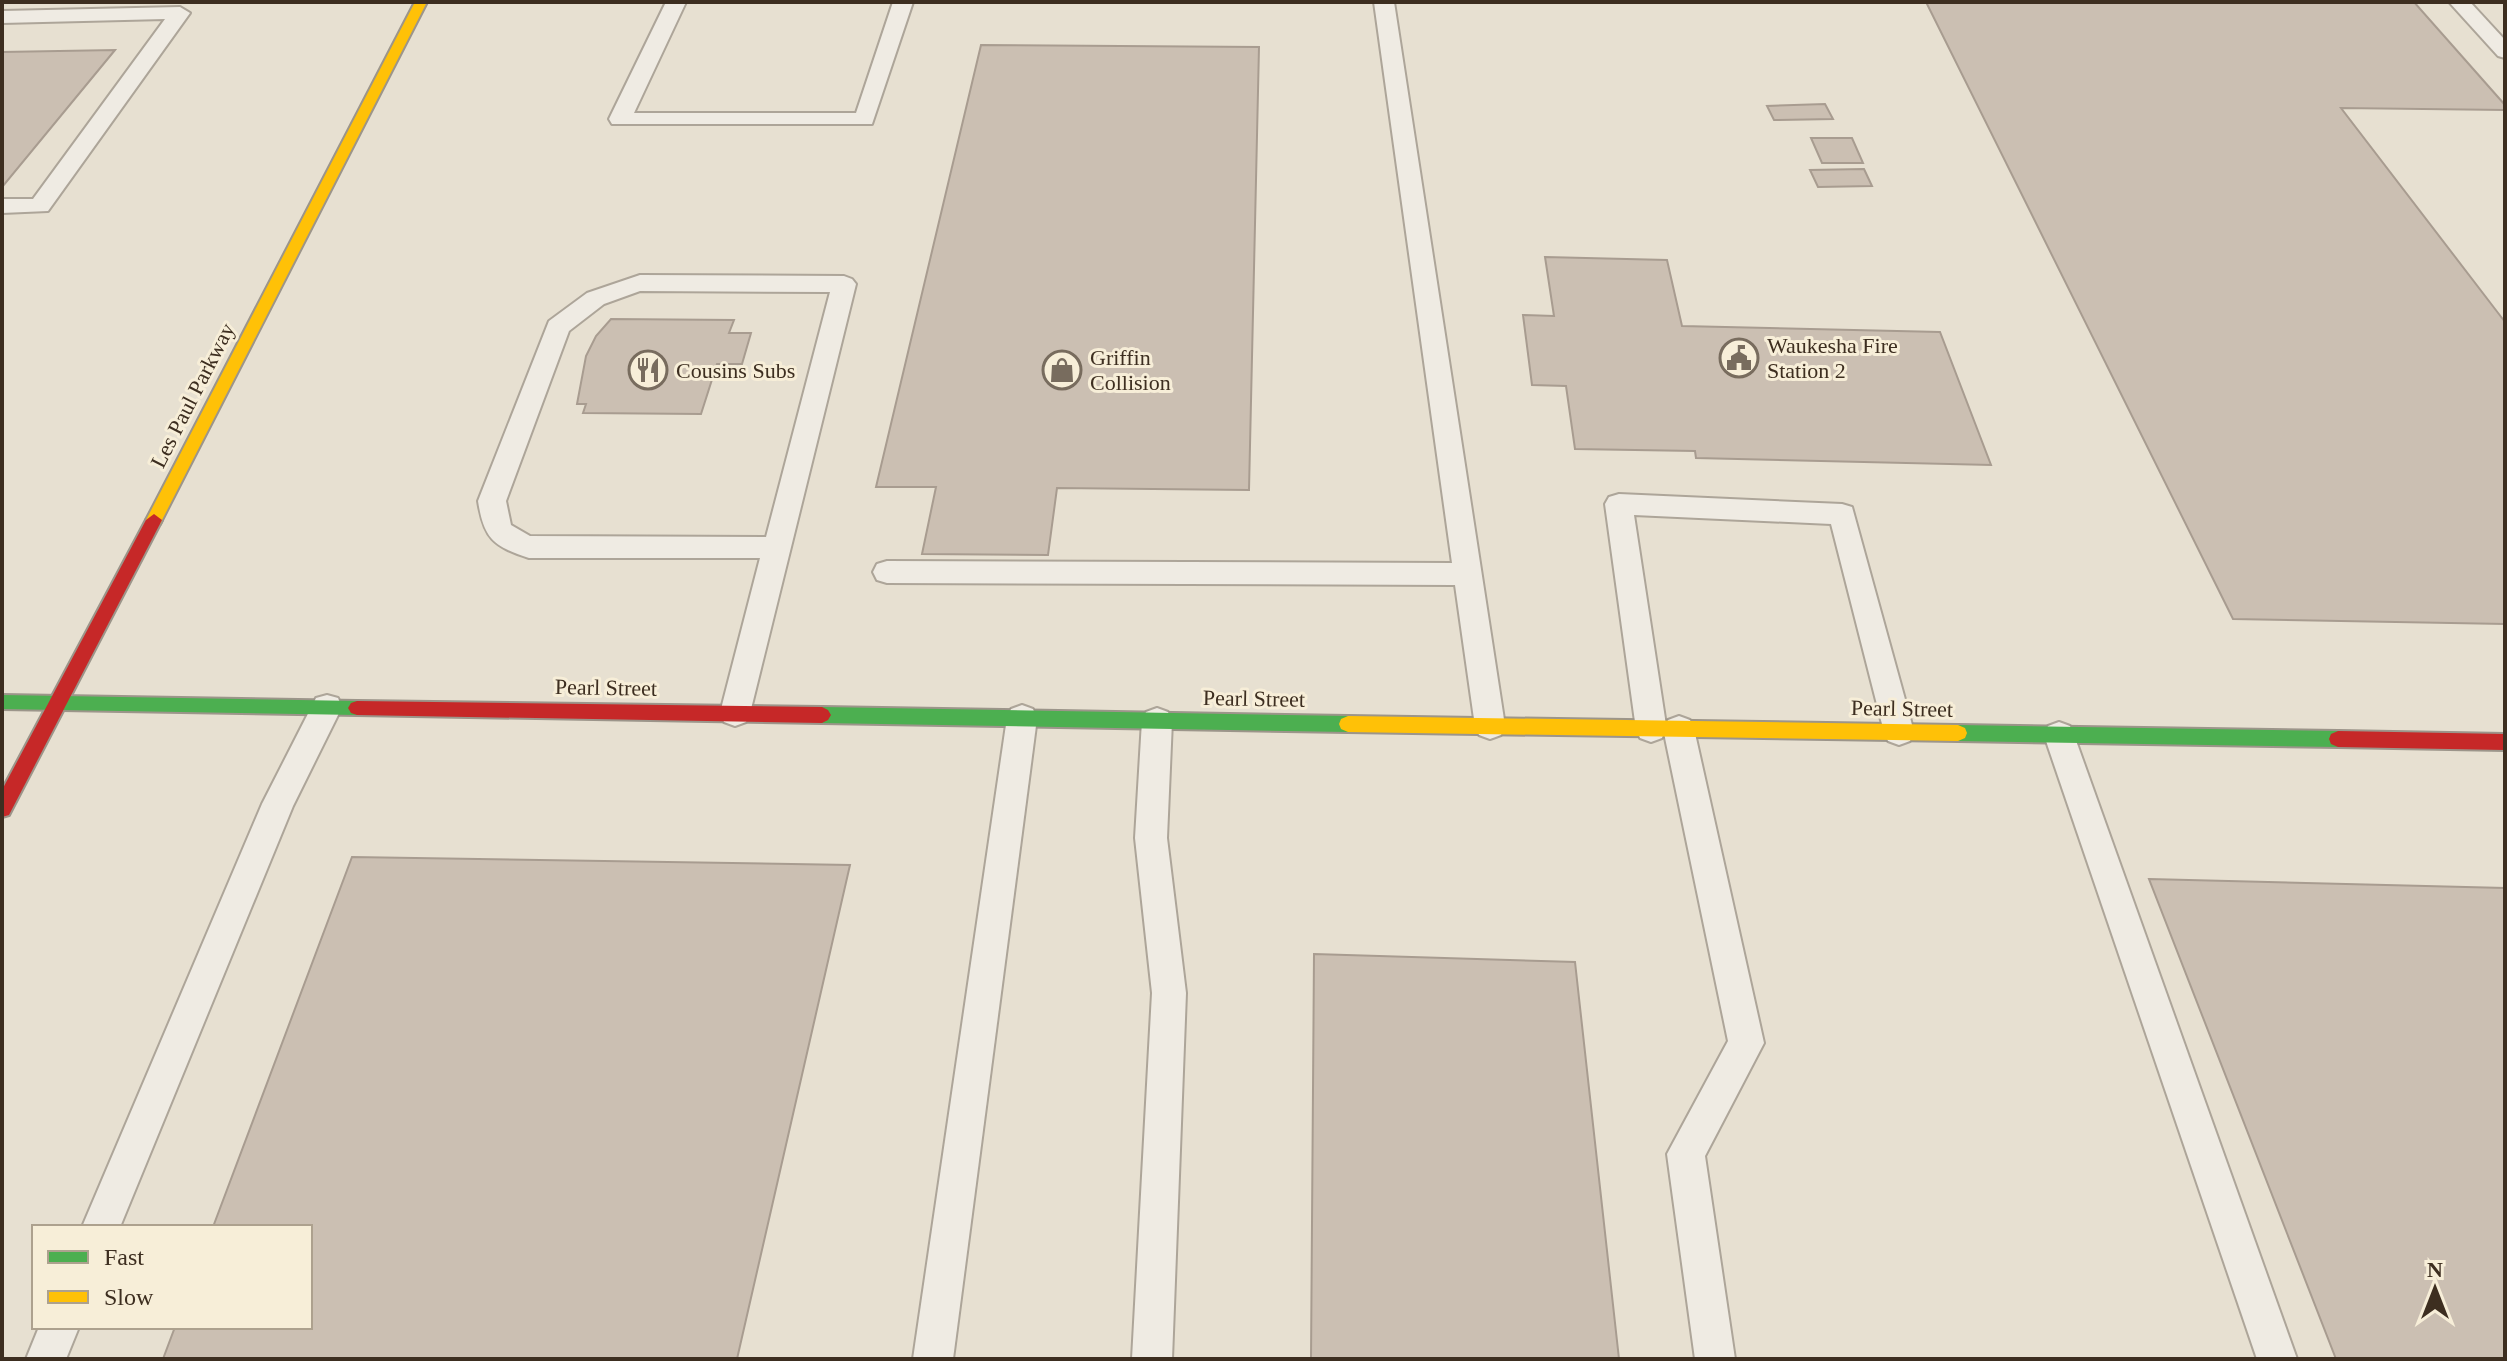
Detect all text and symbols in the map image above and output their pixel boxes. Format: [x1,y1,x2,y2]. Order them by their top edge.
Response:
street label: Les Paul Parkway [145,319,240,472]
place label: Waukesha Fire Station 2 [1767,333,1898,383]
public building icon: Waukesha Fire Station 2 [1718,337,1760,379]
place label: Griffin Collision [1090,345,1171,395]
restaurant icon: Cousins Subs [627,349,669,391]
shop icon: Griffin Collision [1041,349,1083,391]
place label: Cousins Subs [676,358,795,383]
street label: Pearl Street [555,674,657,701]
street label: Pearl Street [1203,685,1305,712]
street label: Pearl Street [1851,695,1953,722]
legend [32,1225,312,1329]
text: Fast [104,1244,144,1270]
north arrow [2395,1249,2475,1329]
text: N [2427,1257,2443,1282]
text: Slow [104,1284,154,1310]

